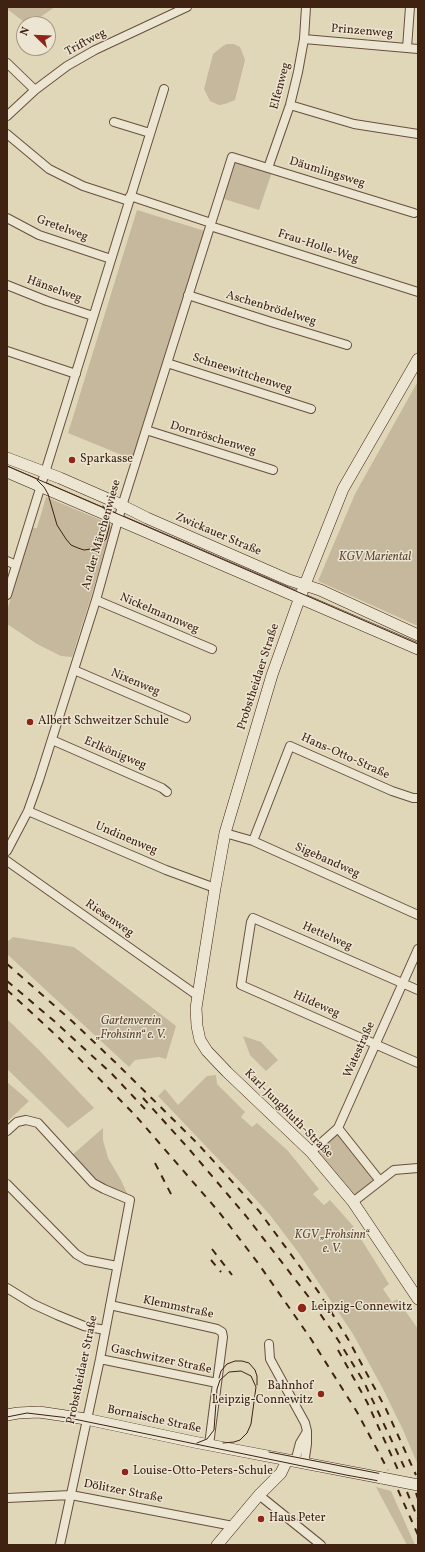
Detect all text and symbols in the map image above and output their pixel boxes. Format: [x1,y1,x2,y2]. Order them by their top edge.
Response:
north arrow [16,16,56,56]
street label: Prinzenweg [330,22,394,42]
text: N [17,25,34,38]
street label: Triftweg [63,26,109,60]
street label: Elfenweg [268,61,294,111]
street label: Däumlingsweg [287,155,367,191]
street label: Gretelweg [34,213,90,245]
street label: Frau-Holle-Weg [276,227,360,267]
street label: Hänselweg [24,273,84,307]
street label: Aschenbrödelweg [224,288,318,330]
street label: Schneewittchenweg [190,351,294,397]
street label: Dornröschenweg [168,419,258,459]
place label: Sparkasse [80,453,133,467]
marker: Sparkasse [67,455,77,465]
street label: An der Märchenwiese [79,478,125,592]
street label: Zwickauer Straße [173,510,263,560]
park label: KGV Mariental [339,551,411,565]
street label: Nickelmannweg [117,591,201,637]
street label: Probstheidaer Straße [235,622,283,732]
street label: Nixenweg [108,666,162,700]
place label: Albert Schweitzer Schule [38,715,169,729]
marker: Albert Schweitzer Schule [25,717,35,727]
street label: Hans-Otto-Straße [298,731,392,783]
street label: Erlkönigweg [82,734,148,774]
street label: Undinenweg [93,819,159,859]
street label: Sigebandweg [292,840,362,882]
street label: Riesenweg [82,897,136,941]
street label: Hettelweg [300,920,354,954]
street label: Hildeweg [290,988,342,1022]
park label: Gartenverein „Frohsinn“ e. V. [96,1015,166,1043]
street label: Watestraße [341,1020,379,1080]
street label: Karl-Jungbluth-Straße [241,1067,335,1161]
park label: KGV „Frohsinn“ e. V. [295,1229,369,1257]
street label: Klemmstraße [141,1293,215,1323]
place label: Leipzig-Connewitz [311,1301,412,1315]
marker: Leipzig-Connewitz [296,1302,308,1314]
street label: Probstheidaer Straße [64,1314,102,1426]
street label: Gaschwitzer Straße [109,1342,213,1378]
place label: Bahnhof Leipzig-Connewitz [212,1380,313,1408]
marker: Bahnhof Leipzig-Connewitz [316,1389,326,1399]
street label: Bornaische Straße [106,1403,202,1437]
place label: Louise-Otto-Peters-Schule [133,1465,273,1479]
marker: Louise-Otto-Peters-Schule [120,1467,130,1477]
street label: Dölitzer Straße [82,1477,164,1507]
place label: Haus Peter [269,1512,326,1526]
marker: Haus Peter [256,1514,266,1524]

